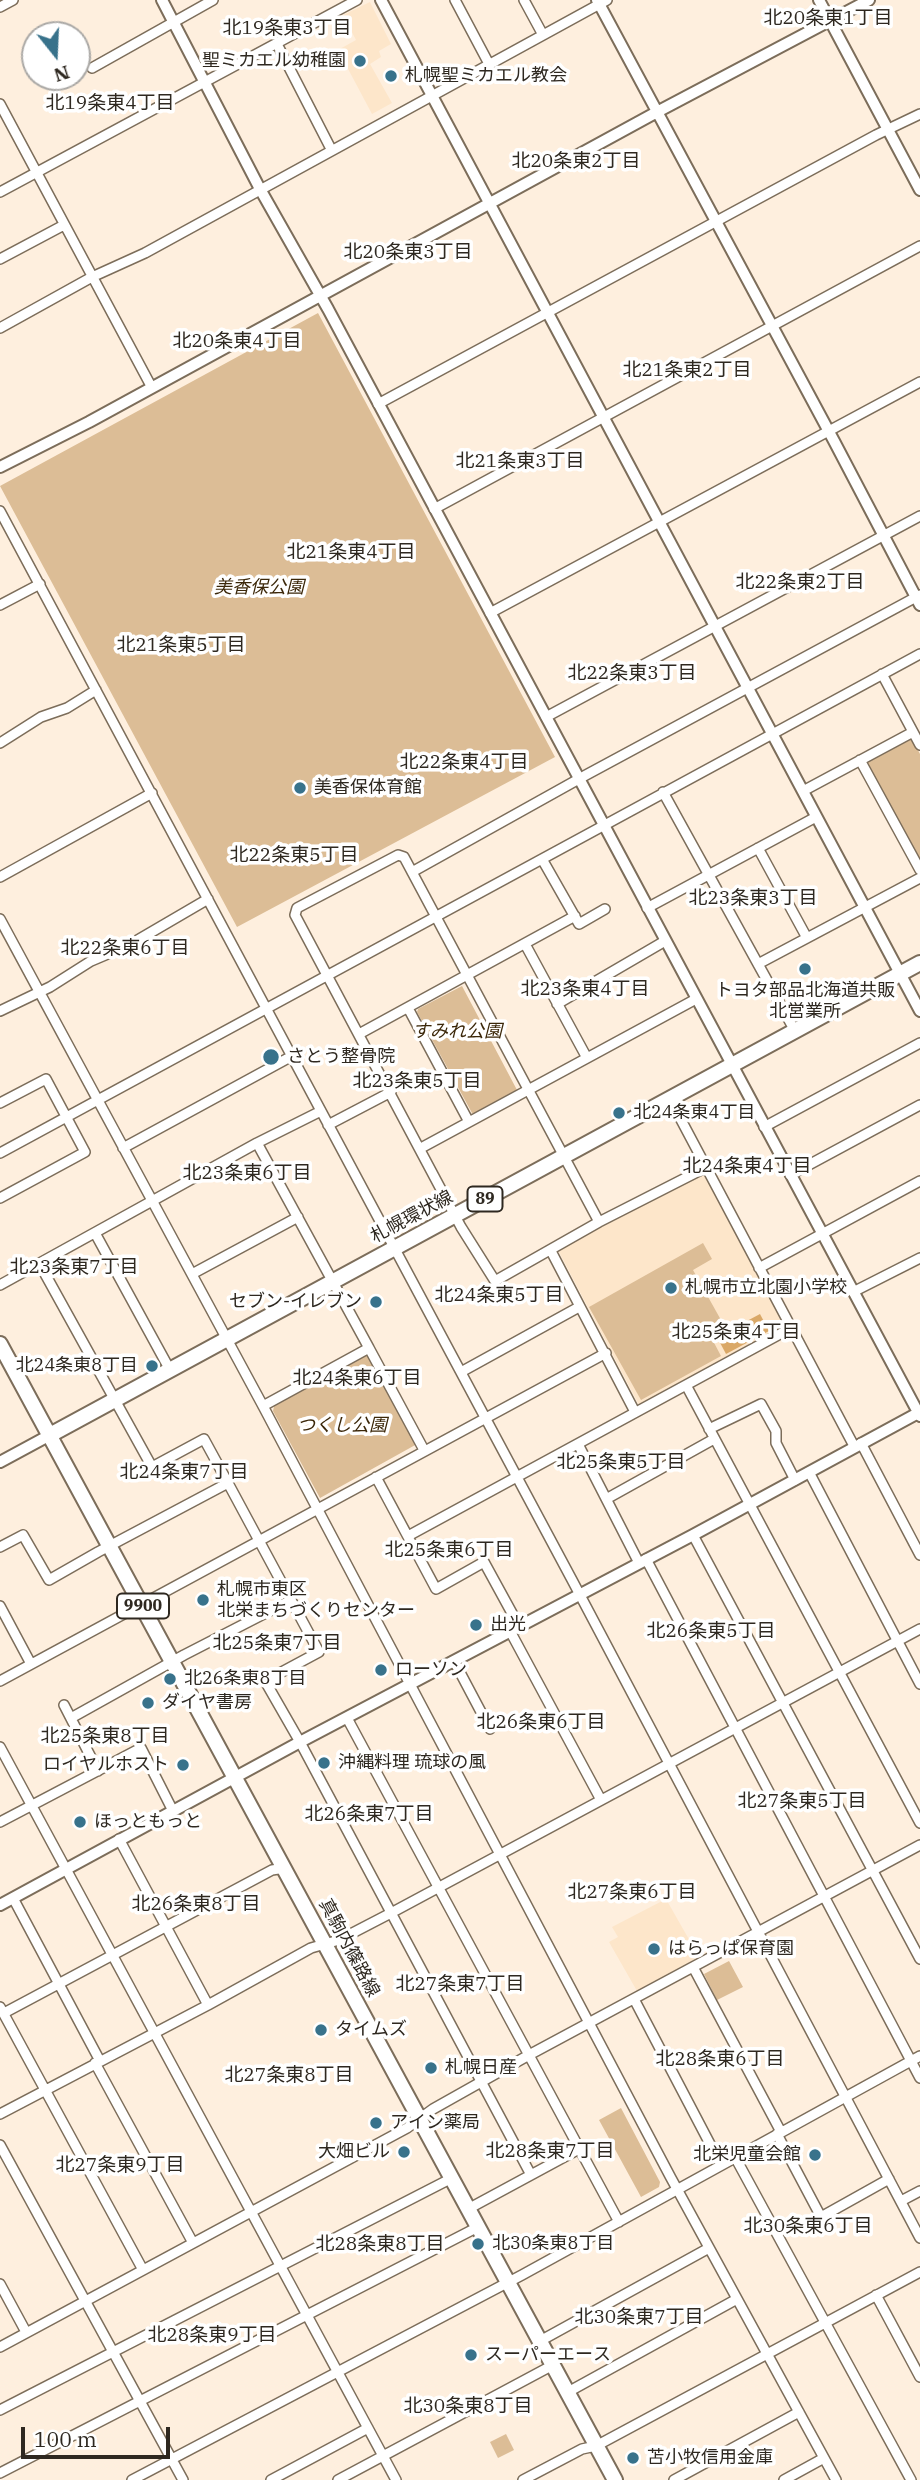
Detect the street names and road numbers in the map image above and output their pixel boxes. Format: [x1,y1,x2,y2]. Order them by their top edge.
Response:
street label: 札幌環状線 [367,1186,457,1248]
road number: 89 [468,1186,503,1212]
road number: 9900 [117,1594,169,1618]
street label: 真駒内篠路線 [314,1895,384,2001]

